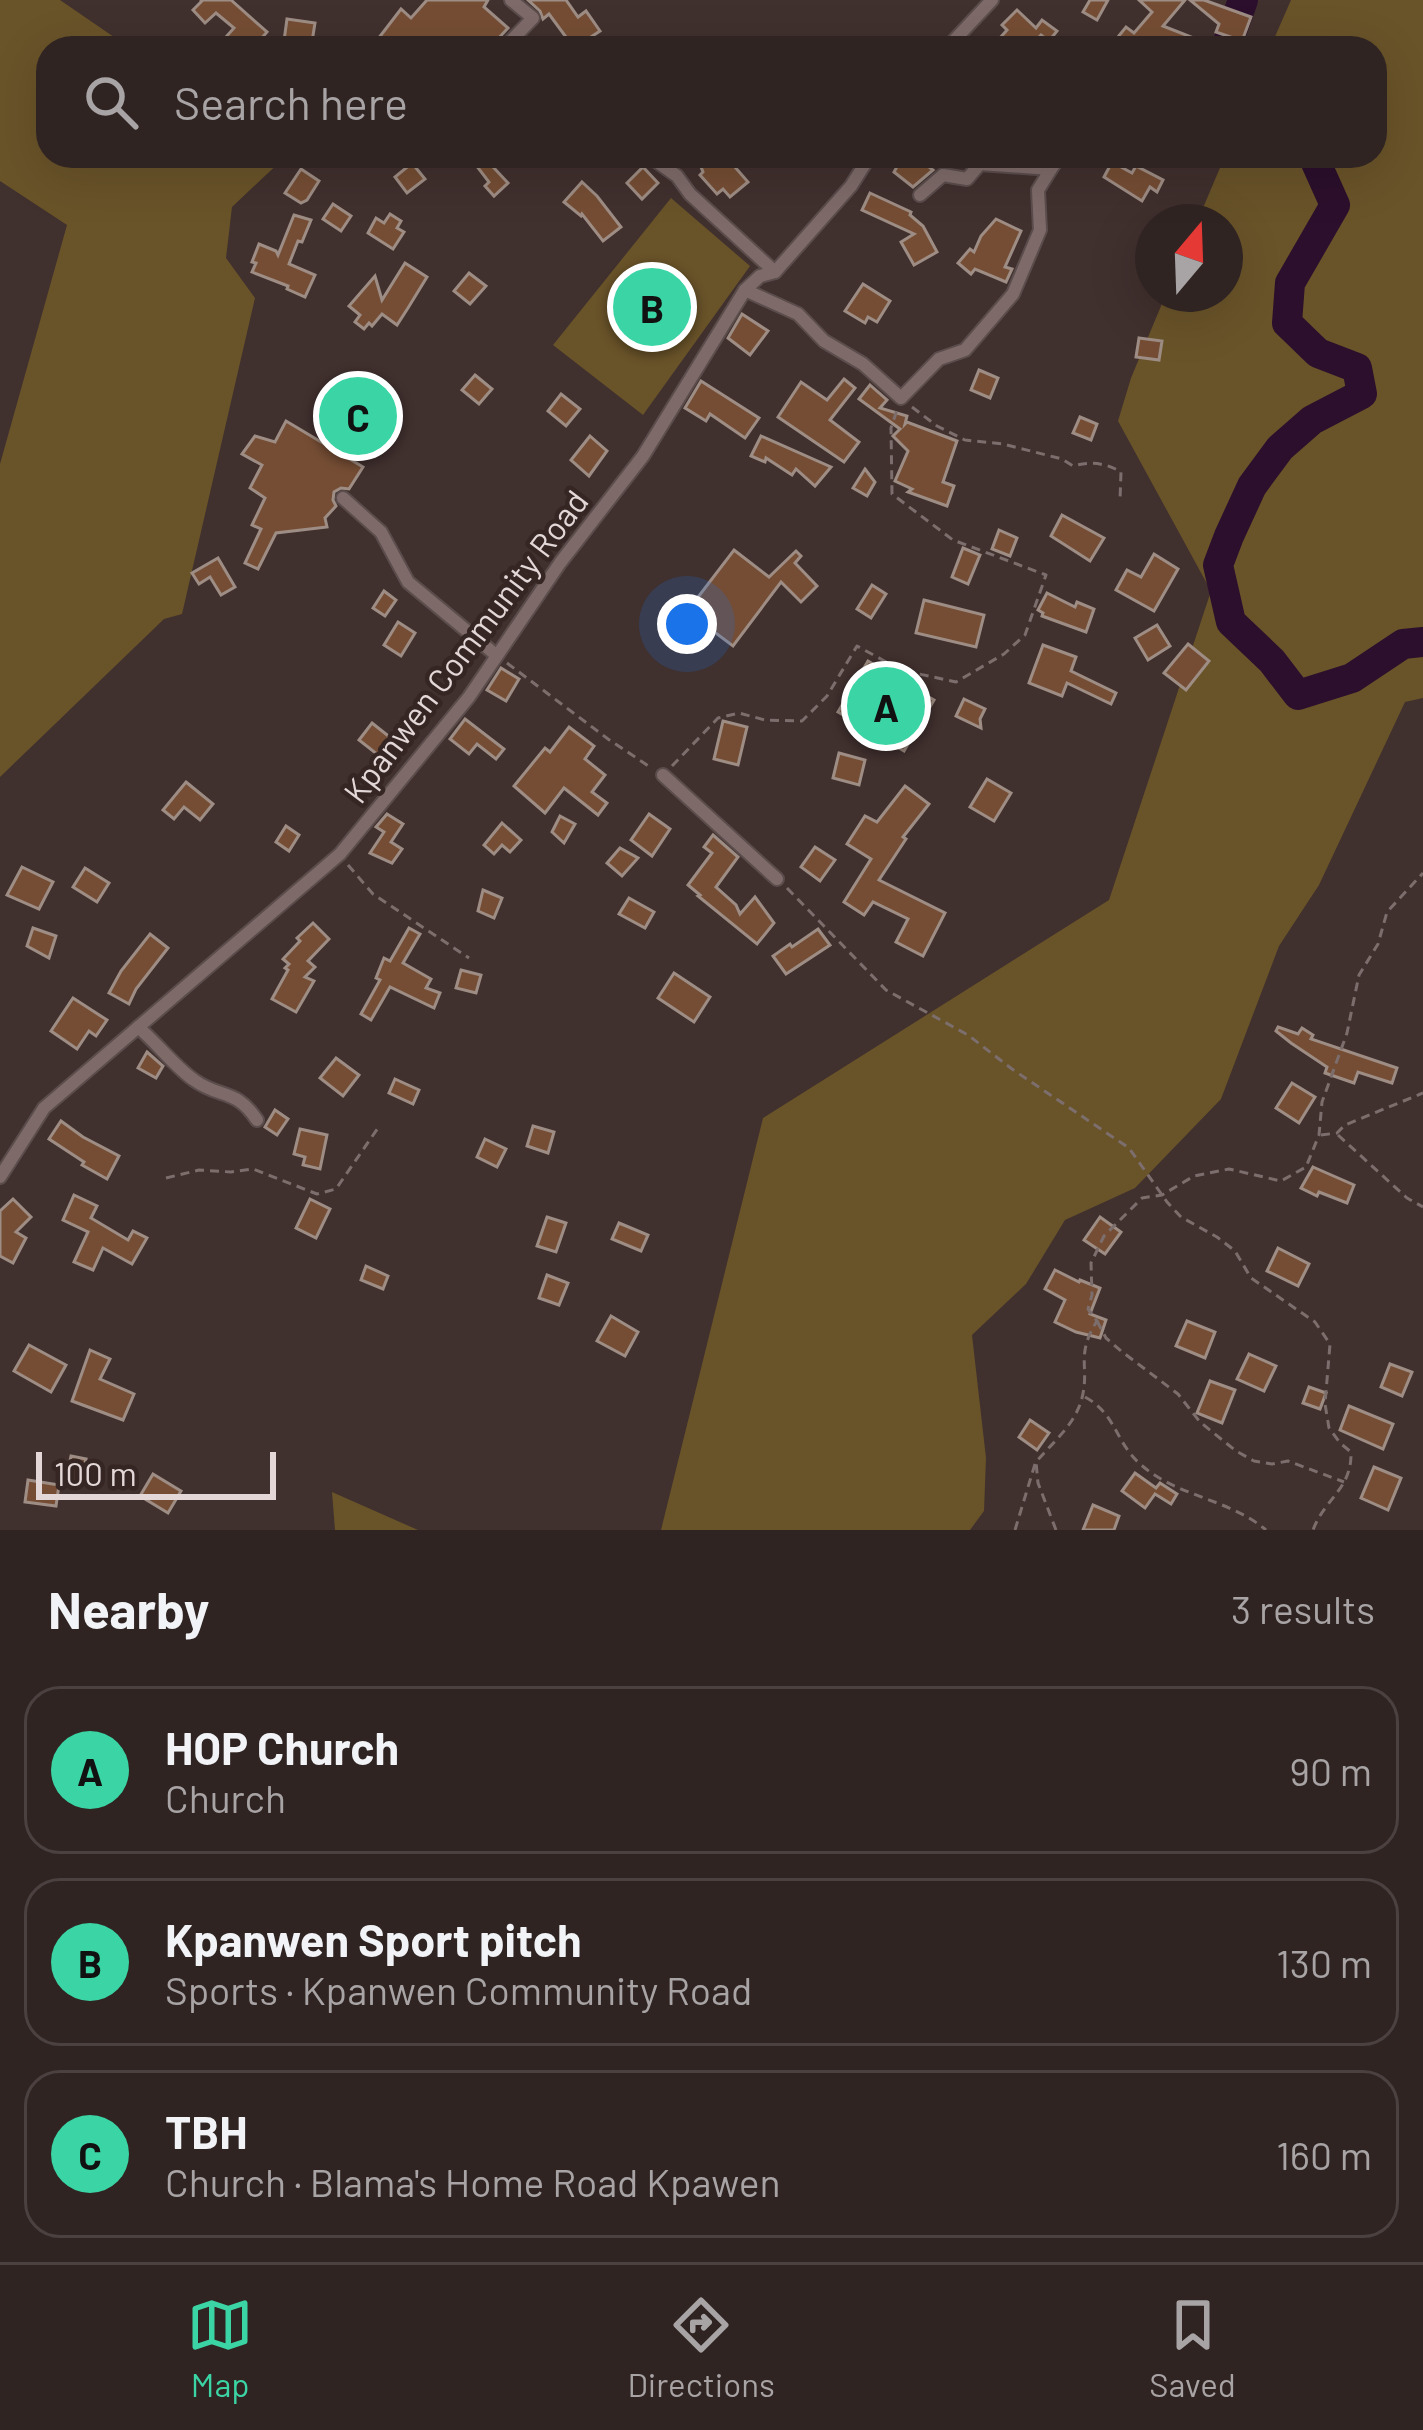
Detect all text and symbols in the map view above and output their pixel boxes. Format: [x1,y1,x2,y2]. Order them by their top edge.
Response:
search box [36,36,1387,168]
icon: search [78,69,144,135]
text: Search here [174,75,408,129]
north arrow [1135,204,1243,312]
pin: B [613,262,691,352]
pin: C [319,371,397,461]
street label: Kpanwen Community Road [334,482,596,810]
your location [657,594,717,654]
pin: A [847,661,925,751]
scale bar [36,1446,276,1499]
text: 100 m [54,1453,137,1493]
text: Nearby [48,1578,209,1639]
text: 3 results [1231,1585,1375,1632]
text: HOP Church [165,1720,399,1774]
text: A [77,1747,103,1794]
text: 90 m [1290,1747,1372,1794]
text: Church [165,1774,286,1821]
text: Kpanwen Sport pitch [165,1912,582,1966]
text: B [78,1939,102,1986]
text: 130 m [1276,1939,1372,1986]
text: Sports · Kpanwen Community Road [165,1966,752,2013]
text: TBH [165,2104,248,2158]
text: C [78,2131,102,2178]
text: 160 m [1276,2131,1372,2178]
text: Church · Blama's Home Road Kpawen [165,2158,781,2205]
tab: Map [187,2292,253,2404]
tab: Directions [627,2292,775,2404]
tab: Saved [1149,2292,1236,2404]

